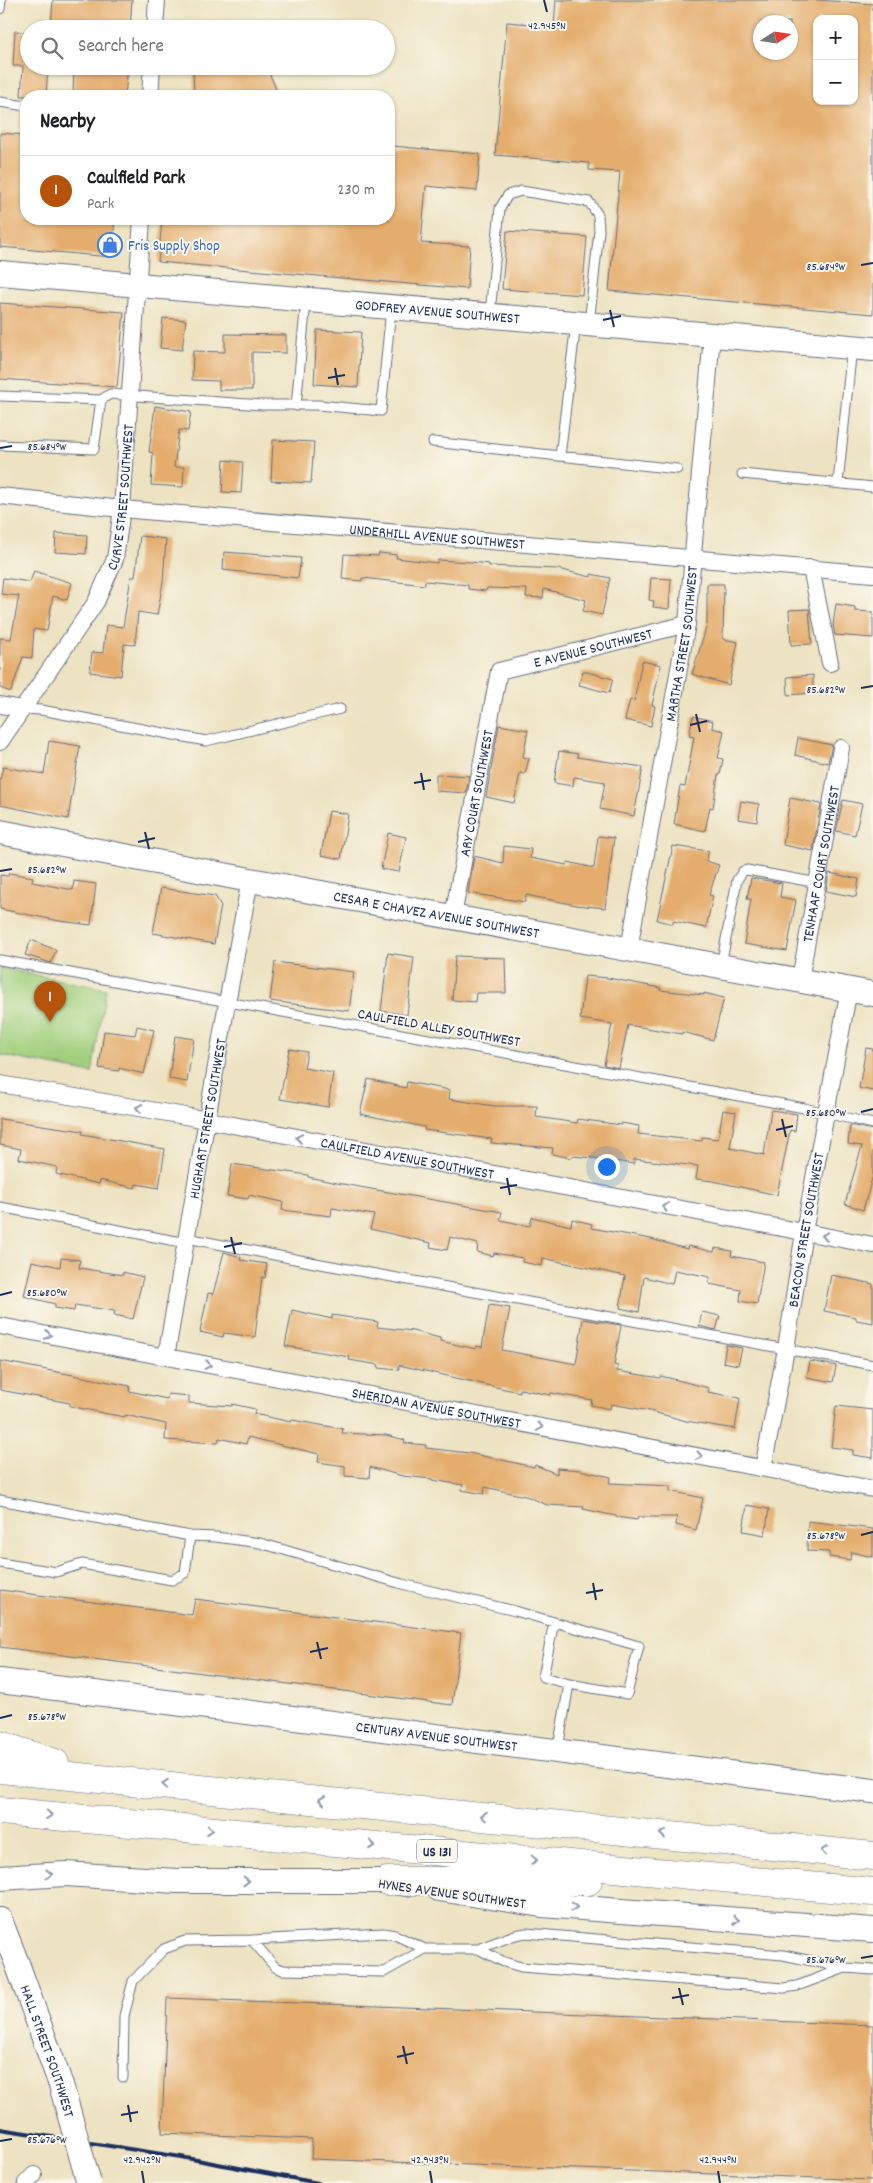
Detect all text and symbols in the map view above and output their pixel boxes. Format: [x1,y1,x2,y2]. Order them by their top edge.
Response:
north arrow [753,15,798,60]
map controls [813,15,858,105]
button: + [813,15,858,60]
text: 42.945°N [528,18,566,35]
search box [20,20,395,75]
icon: search [38,34,66,62]
text: Search here [78,34,164,61]
button: − [813,60,858,105]
text: Nearby [40,108,95,138]
text: Caulfield Park [87,166,185,193]
text: 1 [54,179,58,202]
text: 230 m [338,179,375,202]
text: Park [87,193,114,216]
shop icon: Fris Supply Shop [97,232,123,258]
place label: Fris Supply Shop [128,236,220,258]
text: 85.684°W [807,259,845,276]
street label: GODFREY AVENUE SOUTHWEST [354,295,520,331]
street label: CURVE STREET SOUTHWEST [102,423,141,574]
text: 85.684°W [28,439,66,456]
street label: UNDERHILL AVENUE SOUTHWEST [348,520,526,557]
street label: MARTHA STREET SOUTHWEST [661,565,705,723]
street label: E AVENUE SOUTHWEST [532,624,655,675]
text: 85.682°W [806,682,846,699]
street label: ARY COURT SOUTHWEST [455,728,501,859]
street label: TENHAAF COURT SOUTHWEST [798,784,847,944]
text: 85.682°W [27,862,67,879]
street label: CESAR E CHAVEZ AVENUE SOUTHWEST [331,886,541,946]
pin: 1 [34,981,66,1022]
street label: CAULFIELD ALLEY SOUTHWEST [356,1004,522,1054]
street label: HUGHART STREET SOUTHWEST [184,1037,234,1201]
one-way arrow [135,1104,144,1114]
text: 85.680°W [806,1105,846,1122]
one-way arrow [295,1133,304,1143]
street label: CAULFIELD AVENUE SOUTHWEST [319,1133,495,1187]
street label: BEACON STREET SOUTHWEST [784,1151,831,1309]
your location [594,1154,620,1180]
one-way arrow [661,1202,670,1212]
one-way arrow [821,1232,829,1242]
text: 85.680°W [27,1285,67,1302]
one-way arrow [44,1330,52,1340]
one-way arrow [203,1359,212,1369]
street label: SHERIDAN AVENUE SOUTHWEST [350,1383,522,1436]
one-way arrow [535,1421,544,1431]
one-way arrow [695,1451,704,1461]
text: 85.678°W [807,1528,845,1545]
text: 85.678°W [28,1709,66,1726]
street label: CENTURY AVENUE SOUTHWEST [354,1717,518,1759]
one-way arrow [160,1779,168,1790]
one-way arrow [318,1795,326,1806]
one-way arrow [45,1810,53,1821]
one-way arrow [479,1811,487,1822]
one-way arrow [207,1825,215,1836]
one-way arrow [659,1829,667,1840]
one-way arrow [368,1839,376,1850]
road number: US 131 [417,1840,457,1862]
one-way arrow [820,1846,828,1857]
one-way arrow [530,1854,538,1865]
one-way arrow [45,1869,53,1879]
street label: HYNES AVENUE SOUTHWEST [377,1874,527,1916]
one-way arrow [242,1876,250,1886]
one-way arrow [570,1902,578,1913]
one-way arrow [732,1914,740,1925]
text: 85.676°W [806,1952,846,1969]
street label: HALL STREET SOUTHWEST [13,1982,79,2120]
text: 85.676°W [27,2132,67,2149]
text: 42.942°N [123,2152,161,2169]
text: 42.943°N [411,2152,449,2169]
text: 42.944°N [699,2152,737,2169]

